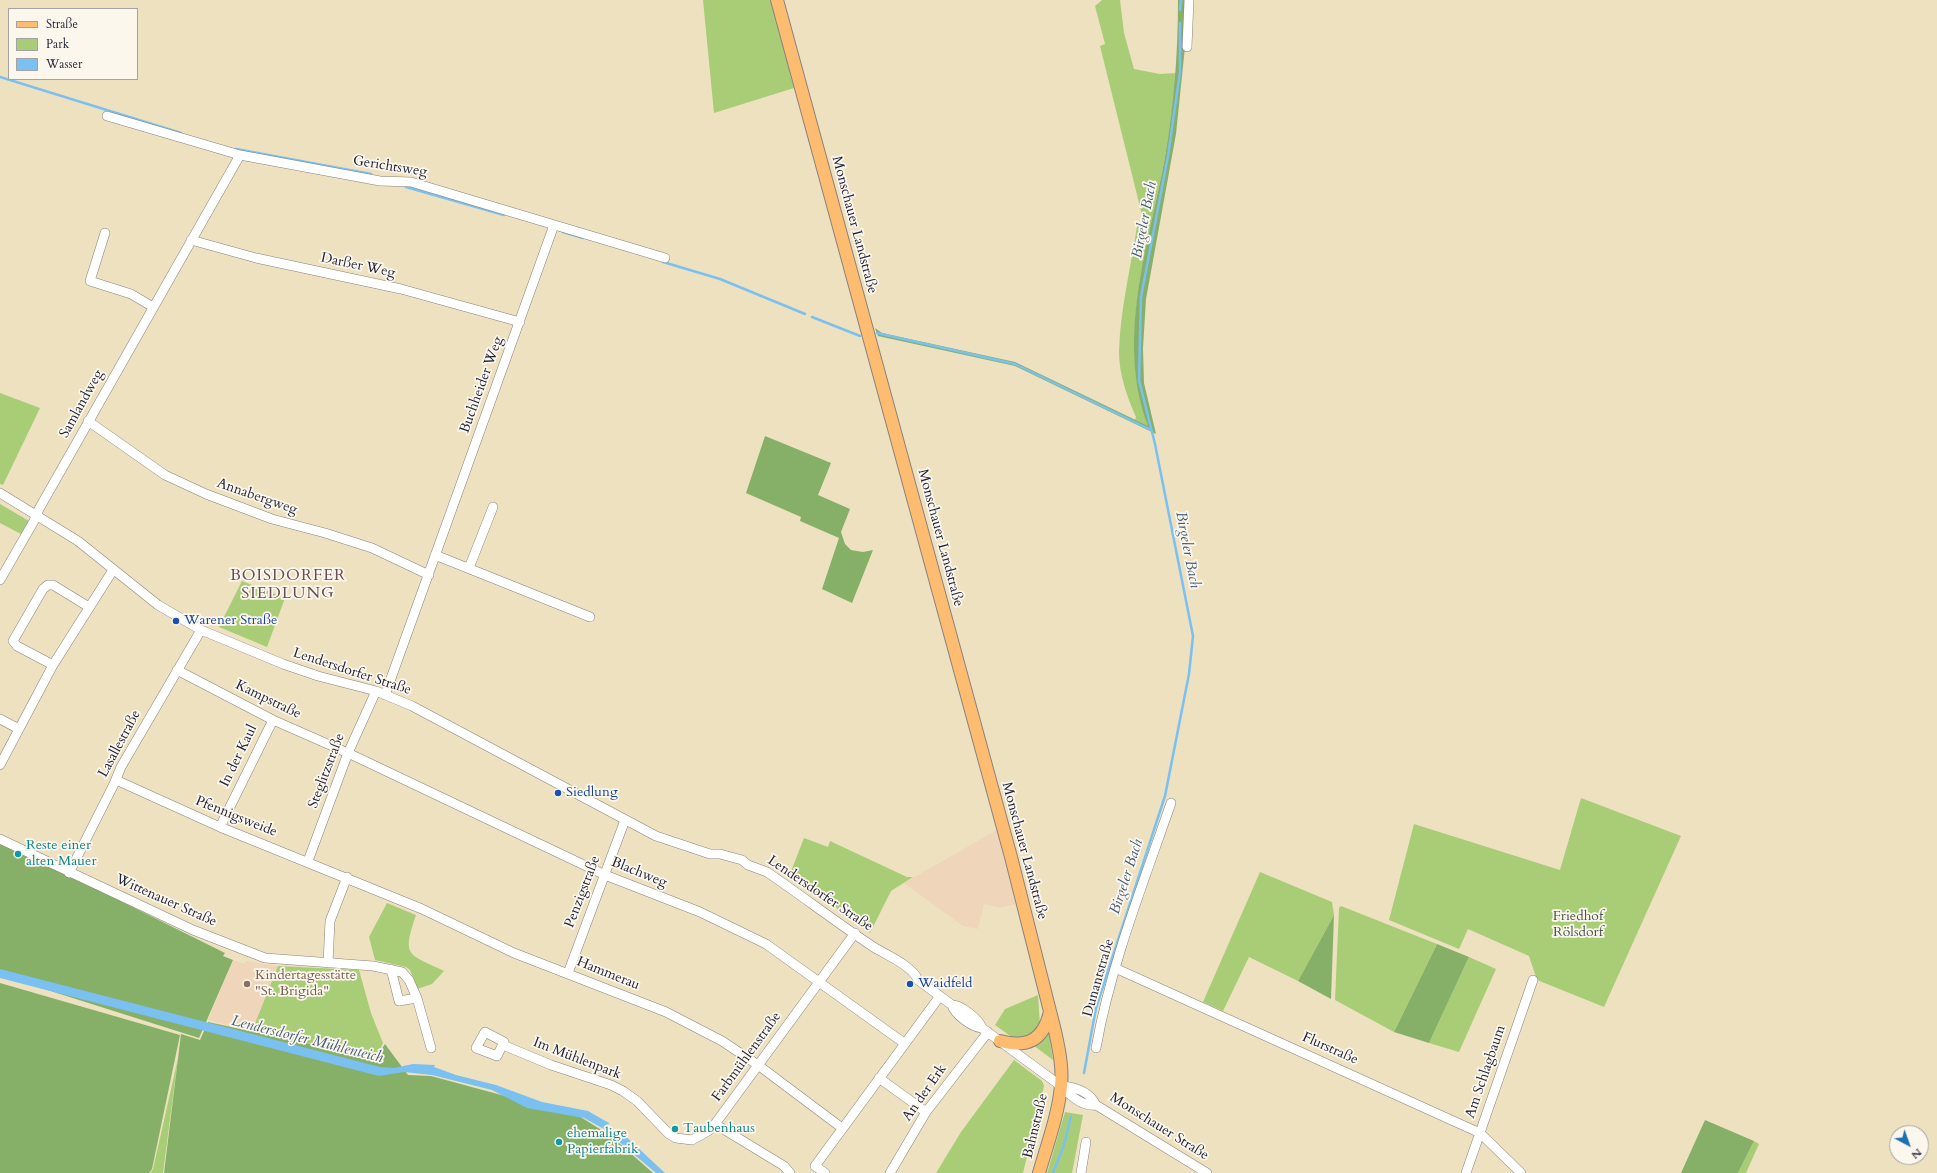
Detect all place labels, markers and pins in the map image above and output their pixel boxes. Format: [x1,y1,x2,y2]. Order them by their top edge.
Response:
place label: Warener Straße [184,613,277,629]
marker: Warener Straße [171,616,181,626]
place label: Siedlung [566,785,618,801]
marker: Siedlung [553,788,563,798]
place label: Reste einer alten Mauer [26,838,96,870]
marker: Reste einer alten Mauer [13,849,23,859]
place label: Kindertagesstätte "St. Brigida" [255,968,356,1000]
place label: Waidfeld [918,976,973,992]
marker: Kindertagesstätte "St. Brigida" [242,979,252,989]
marker: Waidfeld [905,979,915,989]
place label: Taubenhaus [683,1121,755,1137]
marker: Taubenhaus [670,1124,680,1134]
place label: ehemalige Papierfabrik [567,1126,639,1158]
marker: ehemalige Papierfabrik [554,1137,564,1147]

